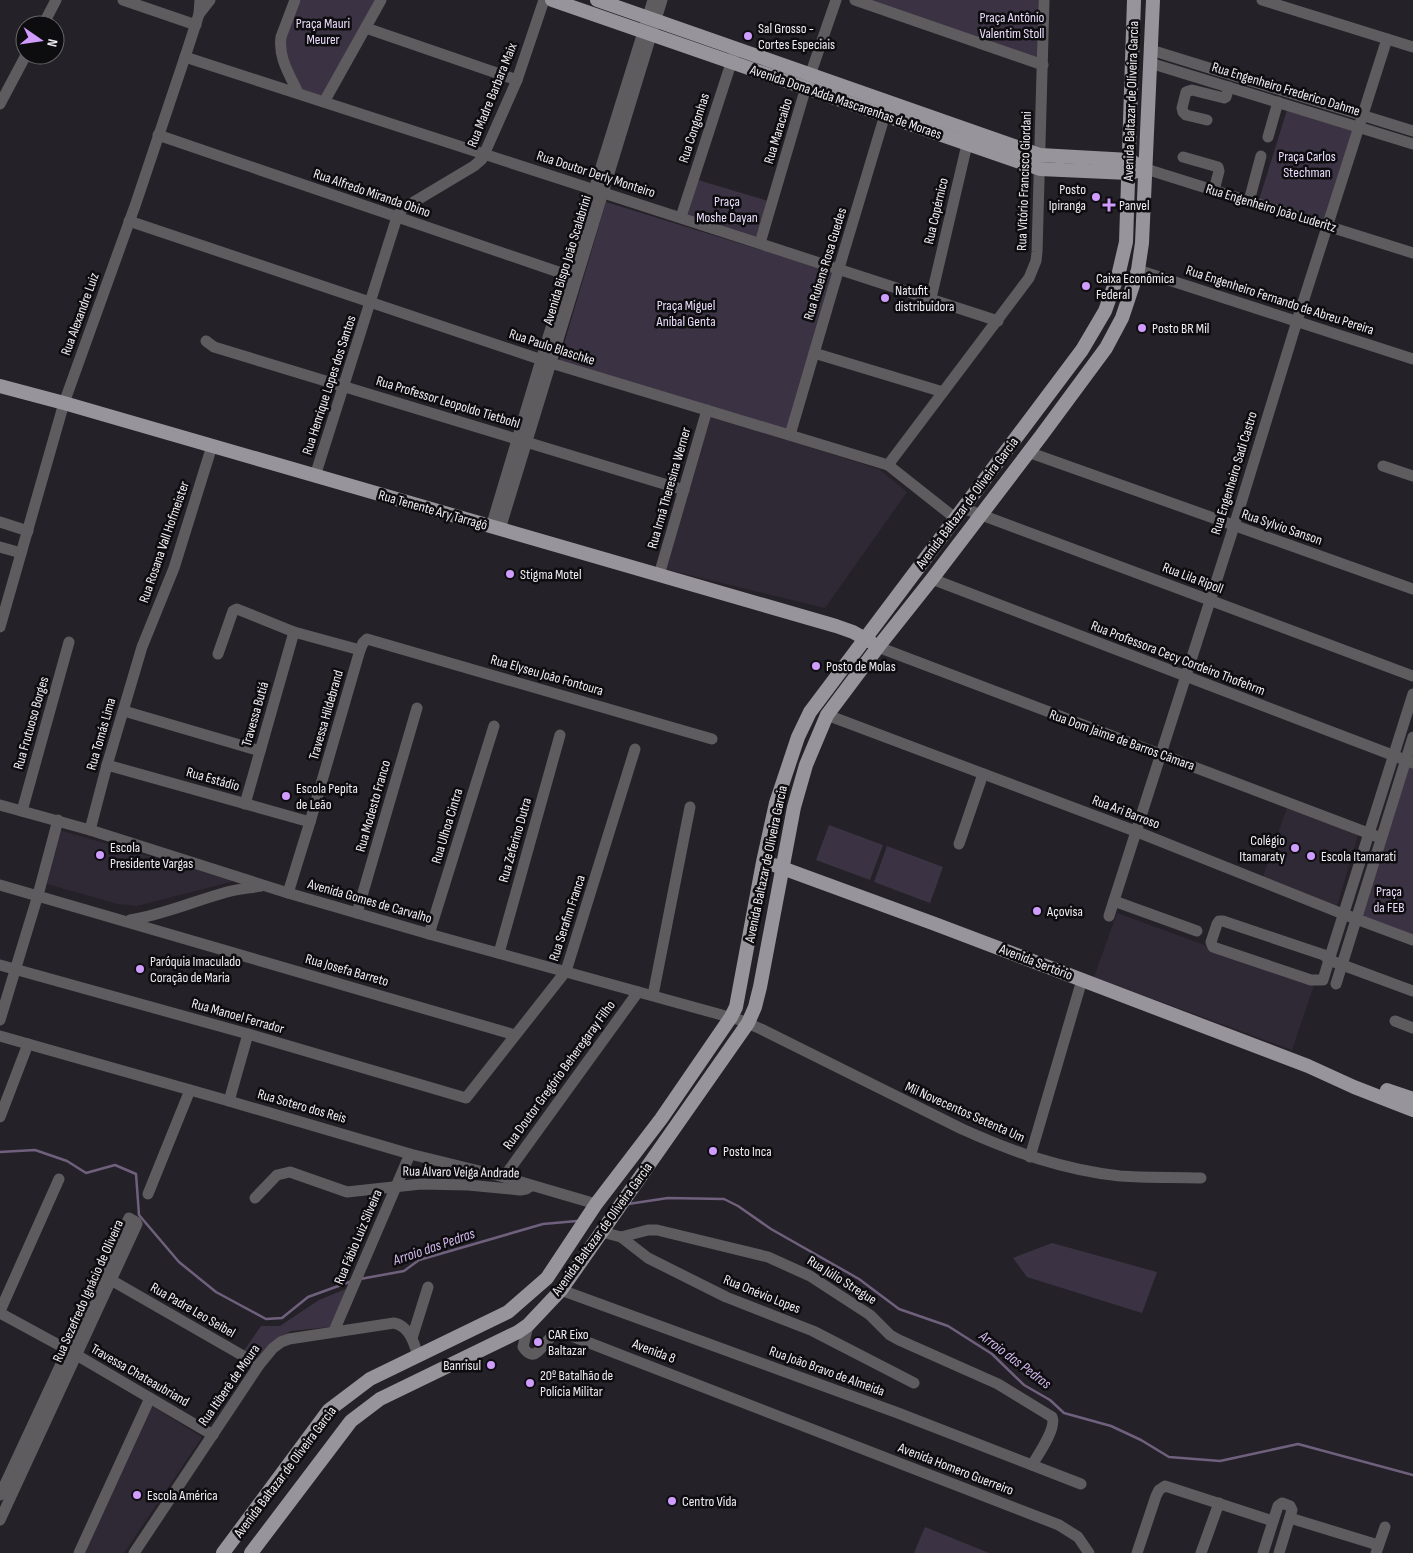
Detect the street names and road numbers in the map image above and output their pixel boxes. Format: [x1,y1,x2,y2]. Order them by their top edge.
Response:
street label: Avenida Baltazar de Oliveira Garcia [1120,21,1142,182]
street label: Rua Madre Barbara Maix [463,40,521,150]
street label: Rua Engenheiro Frederico Dahme [1210,58,1362,120]
street label: Avenida Dona Adda Mascarenhas de Moraes [747,61,944,143]
street label: Rua Congonhas [675,91,713,165]
street label: Rua Maracaibo [760,96,796,166]
street label: Rua Vitório Francisco Giordani [1013,111,1035,251]
street label: Rua Doutor Derly Monteiro [535,147,658,201]
street label: Rua Alfredo Miranda Obino [311,165,433,221]
street label: Rua Copérnico [920,176,952,246]
street label: Rua Engenheiro João Luderitz [1204,180,1338,236]
street label: Avenida Bispo João Scalabrini [539,193,595,328]
street label: Rua Rubens Rosa Guedes [800,206,850,322]
street label: Rua Engenheiro Fernando de Abreu Pereira [1184,262,1376,338]
street label: Rua Alexandre Luiz [57,270,103,358]
street label: Rua Henrique Lopes dos Santos [298,313,360,457]
street label: Rua Paulo Blaschke [507,325,597,369]
street label: Rua Professor Leopoldo Tietbohl [374,372,522,432]
street label: Rua Engenheiro Sadi Castro [1207,409,1261,537]
street label: Rua Irmã Theresina Werner [644,425,694,551]
street label: Avenida Baltazar de Oliveira Garcia [911,434,1022,573]
street label: Rua Rosana Vall Hofmeister [135,479,193,605]
street label: Rua Tenente Ary Tarragô [376,486,490,534]
street label: Rua Sylvio Sanson [1239,505,1325,549]
street label: Rua Lila Ripoll [1160,559,1226,597]
street label: Rua Professora Cecy Cordeiro Thofehrm [1089,617,1267,699]
street label: Rua Elyseu João Fontoura [489,651,605,699]
street label: Travessa Hildebrand [305,668,347,762]
street label: Rua Frutuoso Borges [10,675,52,771]
street label: Travessa Butiá [238,680,272,748]
street label: Rua Tomás Lima [83,696,119,772]
street label: Rua Dom Jaime de Barros Câmara [1047,706,1197,774]
street label: Rua Modesto Franco [352,758,394,854]
street label: Rua Estádio [184,763,242,795]
street label: Avenida Baltazar de Oliveira Garcia [741,784,791,945]
street label: Rua Ulhoa Cintra [427,786,467,866]
street label: Rua Ari Barroso [1090,791,1162,833]
street label: Rua Zeferino Dutra [495,796,535,884]
street label: Rua Serafim Franca [545,873,589,963]
street label: Avenida Gomes de Carvalho [305,875,434,927]
street label: Avenida Sertório [996,940,1075,984]
street label: Rua Josefa Barreto [303,950,391,990]
street label: Rua Manoel Ferrador [190,995,286,1037]
street label: Rua Doutor Gregório Beheregaray Filho [499,997,619,1153]
street label: Mil Novecentos Setenta Um [903,1078,1027,1146]
street label: Rua Sotero dos Reis [256,1085,348,1127]
street label: Avenida Baltazar de Oliveira Garcia [547,1159,656,1300]
street label: Rua Álvaro Veiga Andrade [402,1162,520,1182]
street label: Rua Fábio Luiz Silveira [330,1187,386,1287]
street label: Rua Sezefredo Ignácio de Oliveira [49,1217,127,1365]
street label: Rua Júlio Stregue [804,1252,880,1308]
street label: Rua Onévio Lopes [721,1271,803,1317]
street label: Rua Padre Leo Seibel [147,1279,239,1341]
street label: Avenida 8 [629,1335,678,1367]
street label: Travessa Chateaubriand [88,1340,192,1410]
street label: Rua Itiberê de Moura [195,1341,263,1429]
street label: Rua João Bravo de Almeida [767,1342,887,1400]
street label: Avenida Baltazar de Oliveira Garcia [229,1403,340,1542]
street label: Avenida Homero Guerreiro [895,1439,1016,1499]

